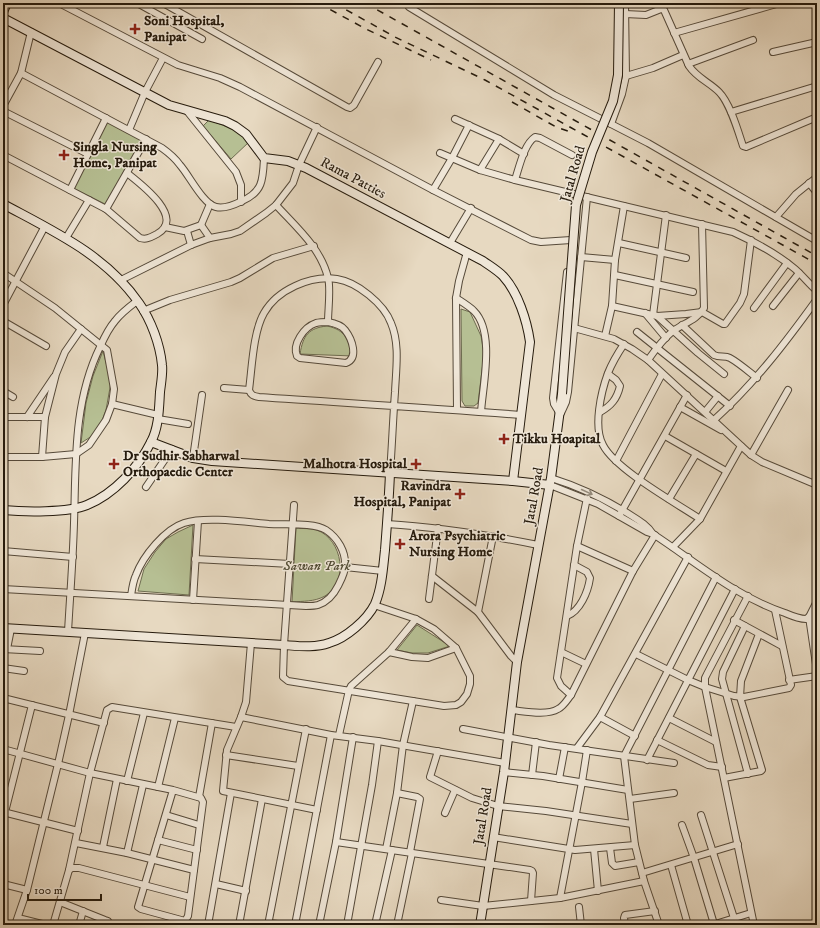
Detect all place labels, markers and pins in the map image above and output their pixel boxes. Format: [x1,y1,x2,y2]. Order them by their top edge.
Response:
place label: Soni Hospital, Panipat [144,12,224,46]
marker: Soni Hospital, Panipat [129,23,141,35]
place label: Singla Nursing Home, Panipat [73,138,158,172]
marker: Singla Nursing Home, Panipat [58,149,70,161]
place label: Tikku Hoapital [512,430,601,448]
marker: Tikku Hoapital [498,433,510,445]
place label: Dr Sudhir Sabharwal Orthopaedic Center [123,447,240,481]
place label: Malhotra Hospital [303,455,408,473]
marker: Dr Sudhir Sabharwal Orthopaedic Center [108,458,120,470]
marker: Malhotra Hospital [410,458,422,470]
place label: Ravindra Hospital, Panipat [353,477,452,511]
marker: Ravindra Hospital, Panipat [454,488,466,500]
place label: Arora Psychiatric Nursing Home [408,527,506,561]
marker: Arora Psychiatric Nursing Home [394,538,406,550]

